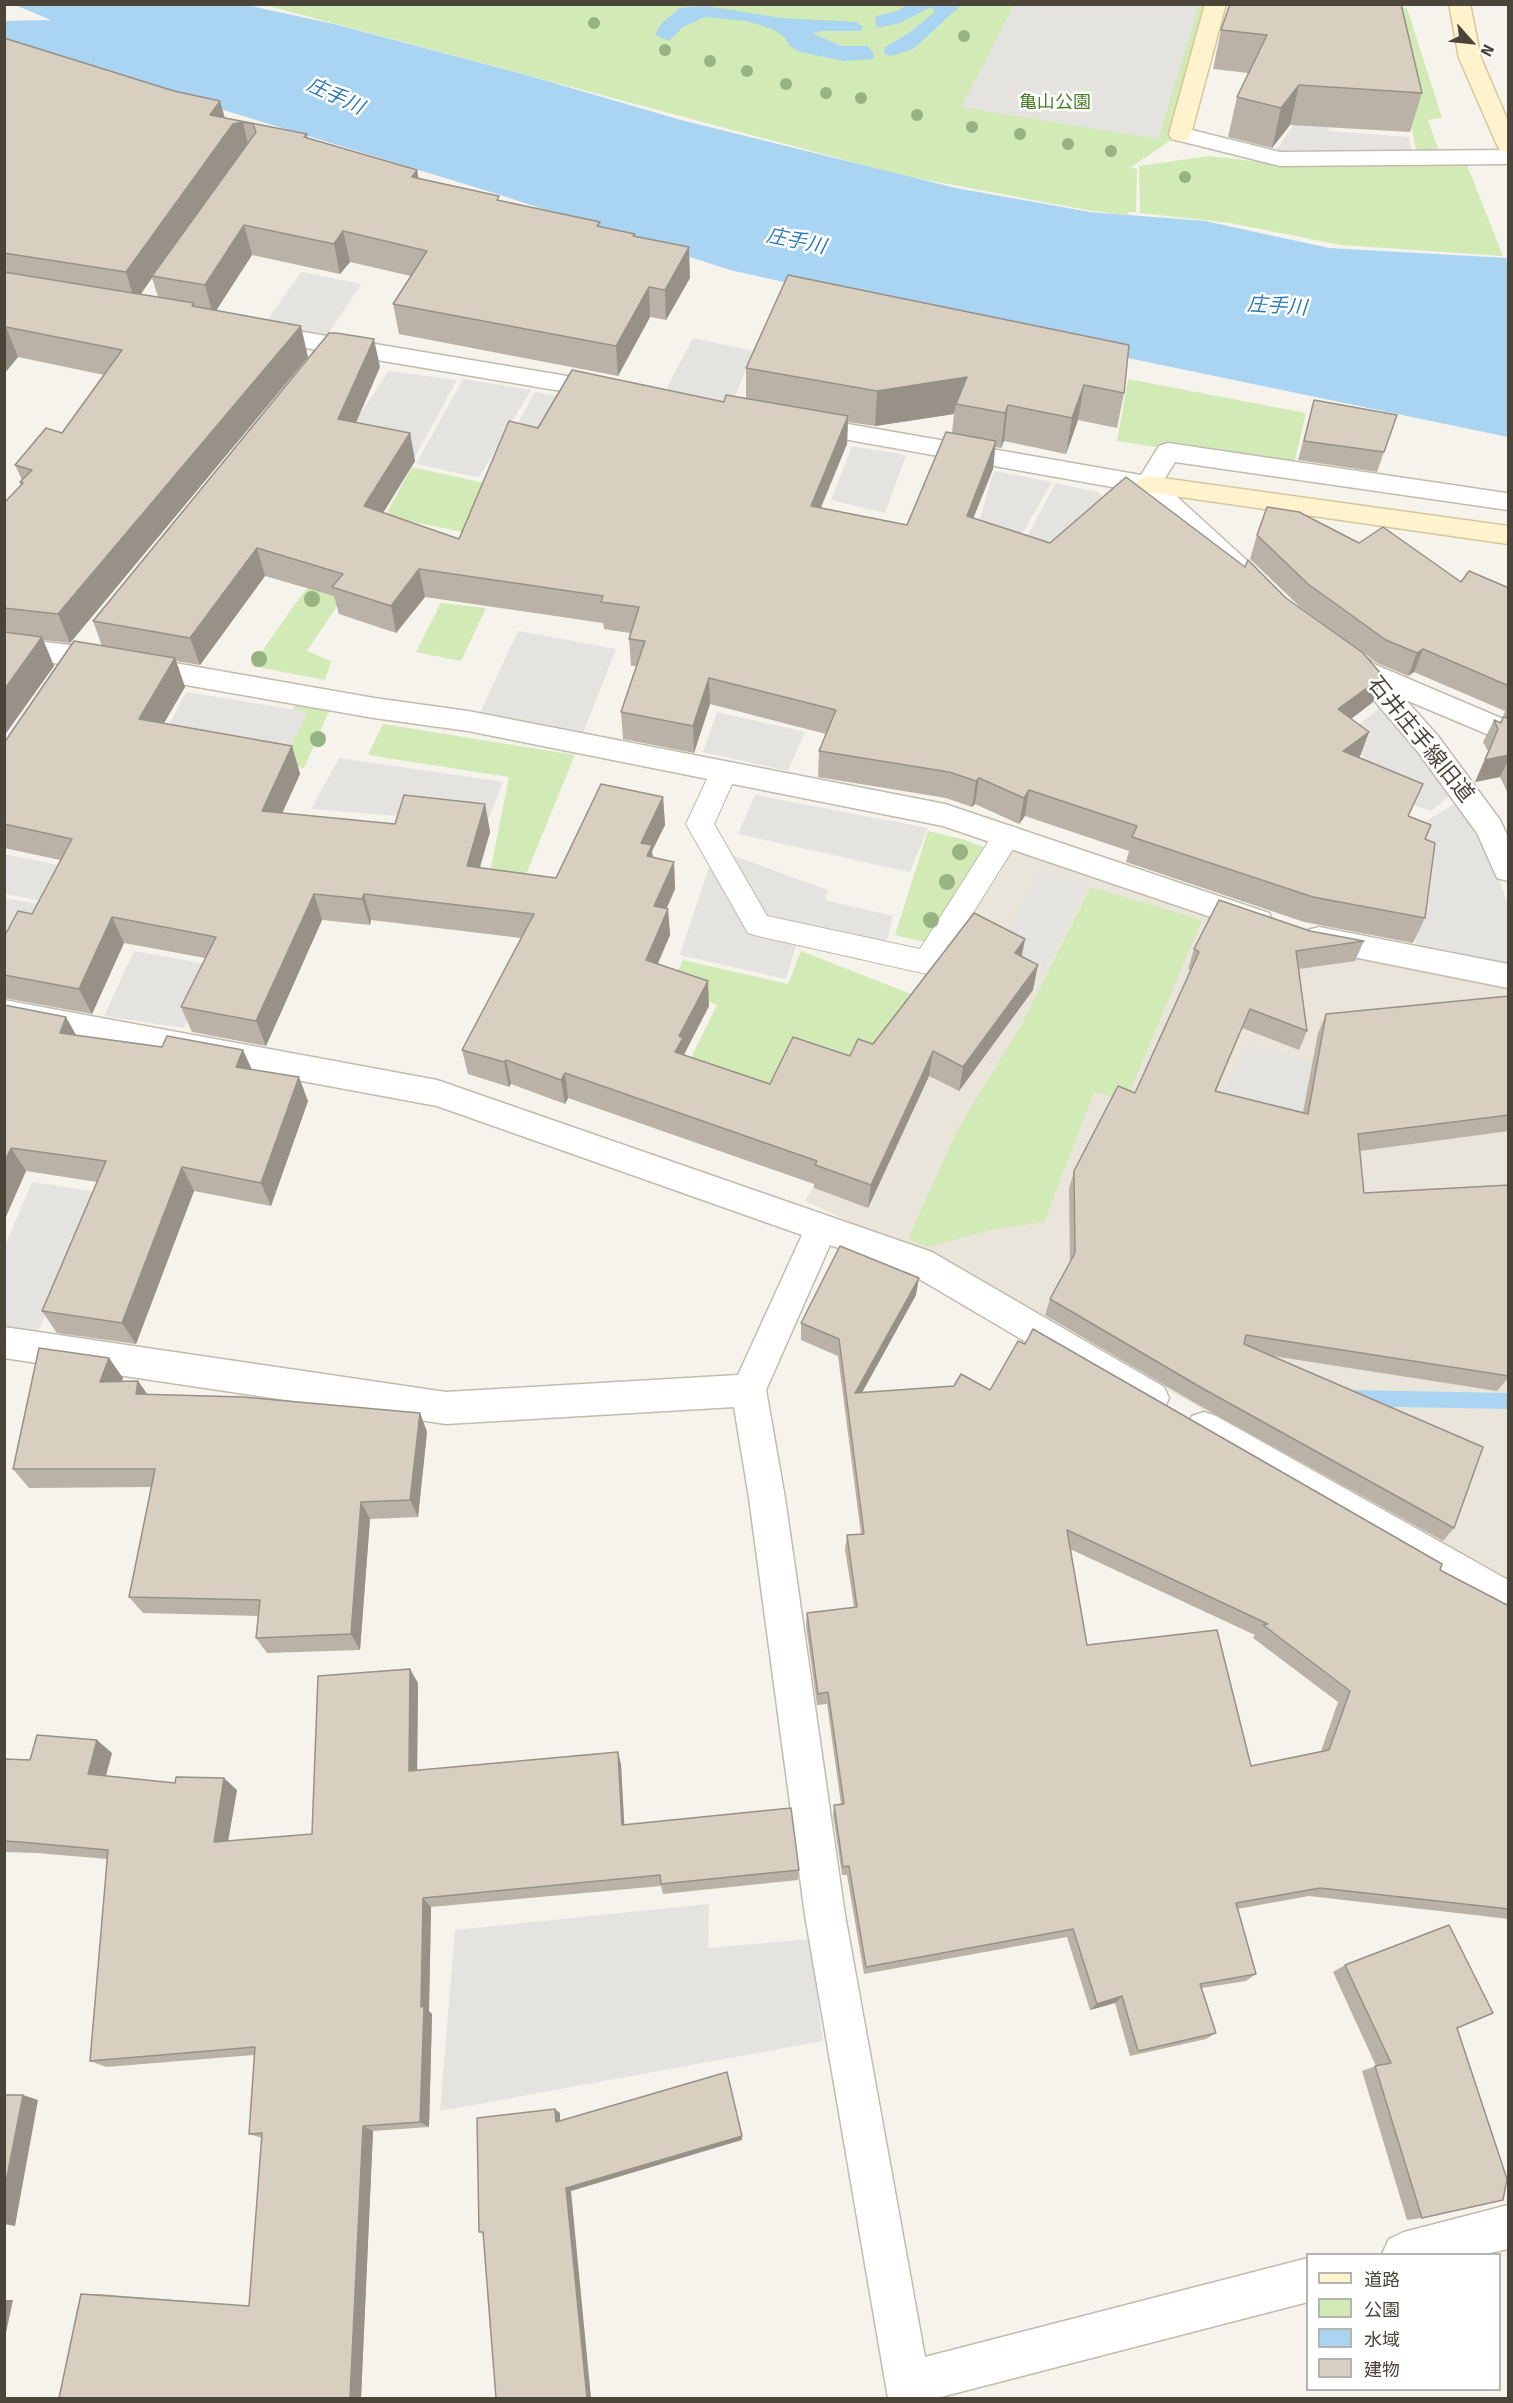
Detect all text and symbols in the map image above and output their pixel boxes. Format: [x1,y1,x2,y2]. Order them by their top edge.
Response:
north arrow [1441,12,1501,72]
text: N [1476,41,1498,60]
water label: 庄手川 [303,73,367,121]
park label: 亀山公園 [1019,92,1091,114]
water label: 庄手川 [764,224,828,260]
water label: 庄手川 [1246,293,1308,321]
street label: 石井庄手線旧道 [1361,672,1479,808]
legend [1306,2253,1501,2391]
text: 道路 [1364,2269,1400,2291]
text: 公園 [1364,2299,1400,2321]
text: 水域 [1364,2329,1400,2351]
text: 建物 [1364,2359,1400,2381]

